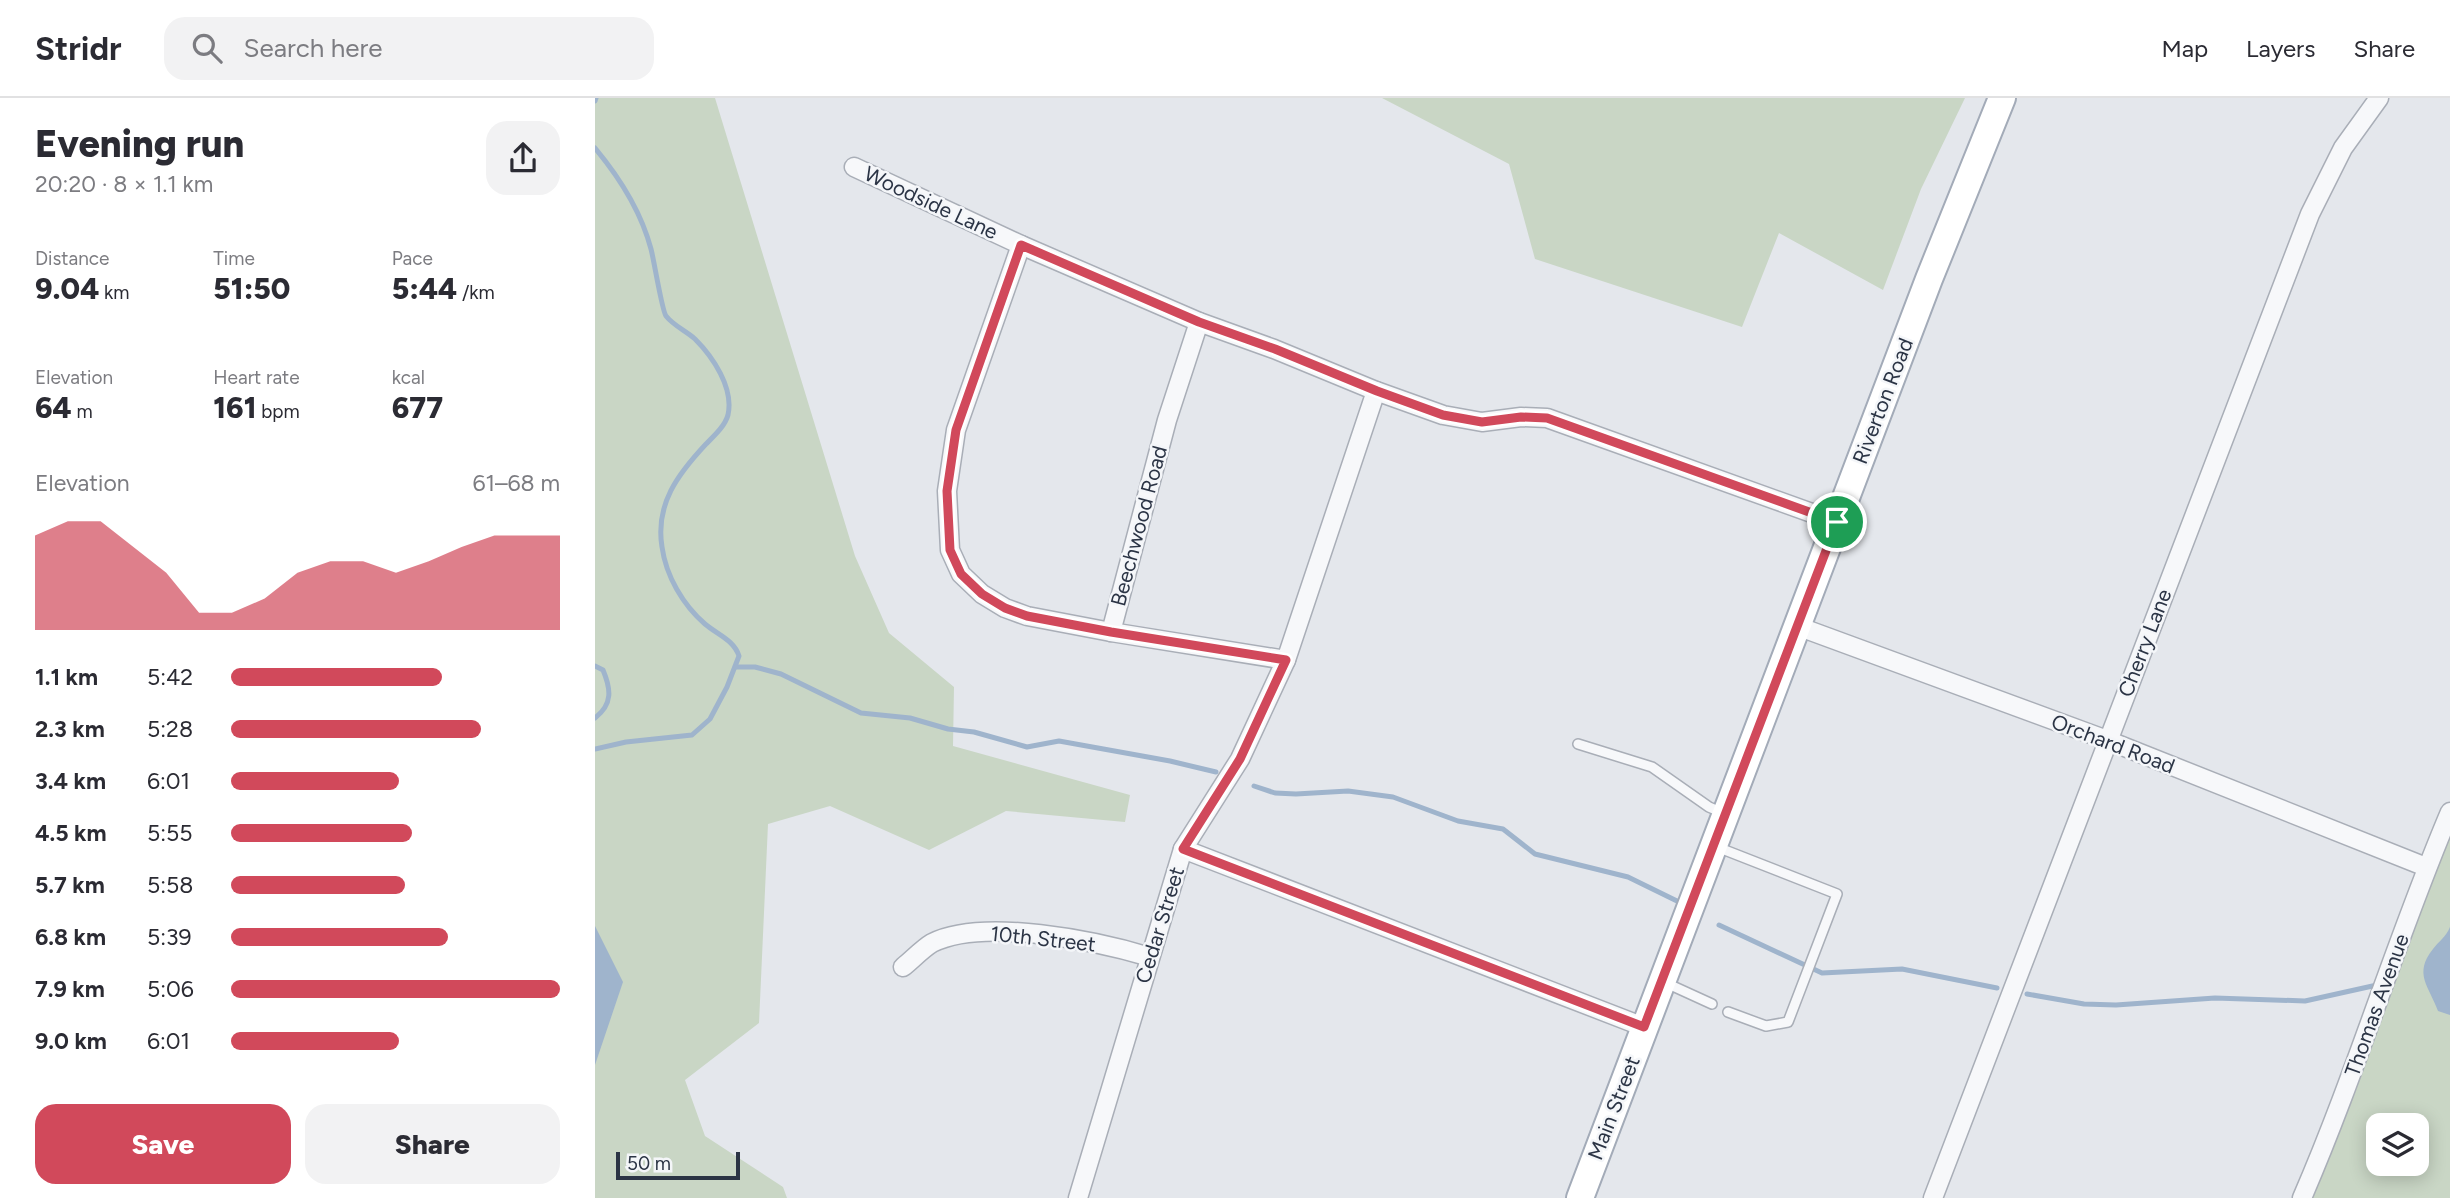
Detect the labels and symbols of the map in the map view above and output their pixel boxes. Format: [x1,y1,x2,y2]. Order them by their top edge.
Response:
street label: Woodside Lane [860,161,1002,244]
street label: Riverton Road [1847,334,1918,467]
street label: Beechwood Road [1105,443,1172,609]
pin [1807,492,1867,552]
street label: Cherry Lane [2113,585,2177,700]
street label: Orchard Road [2048,709,2178,779]
street label: Cedar Street [1130,863,1189,986]
street label: 10th Street [989,921,1097,956]
street label: Thomas Avenue [2339,930,2414,1080]
street label: Main Street [1582,1052,1645,1163]
scale bar [616,1149,740,1181]

